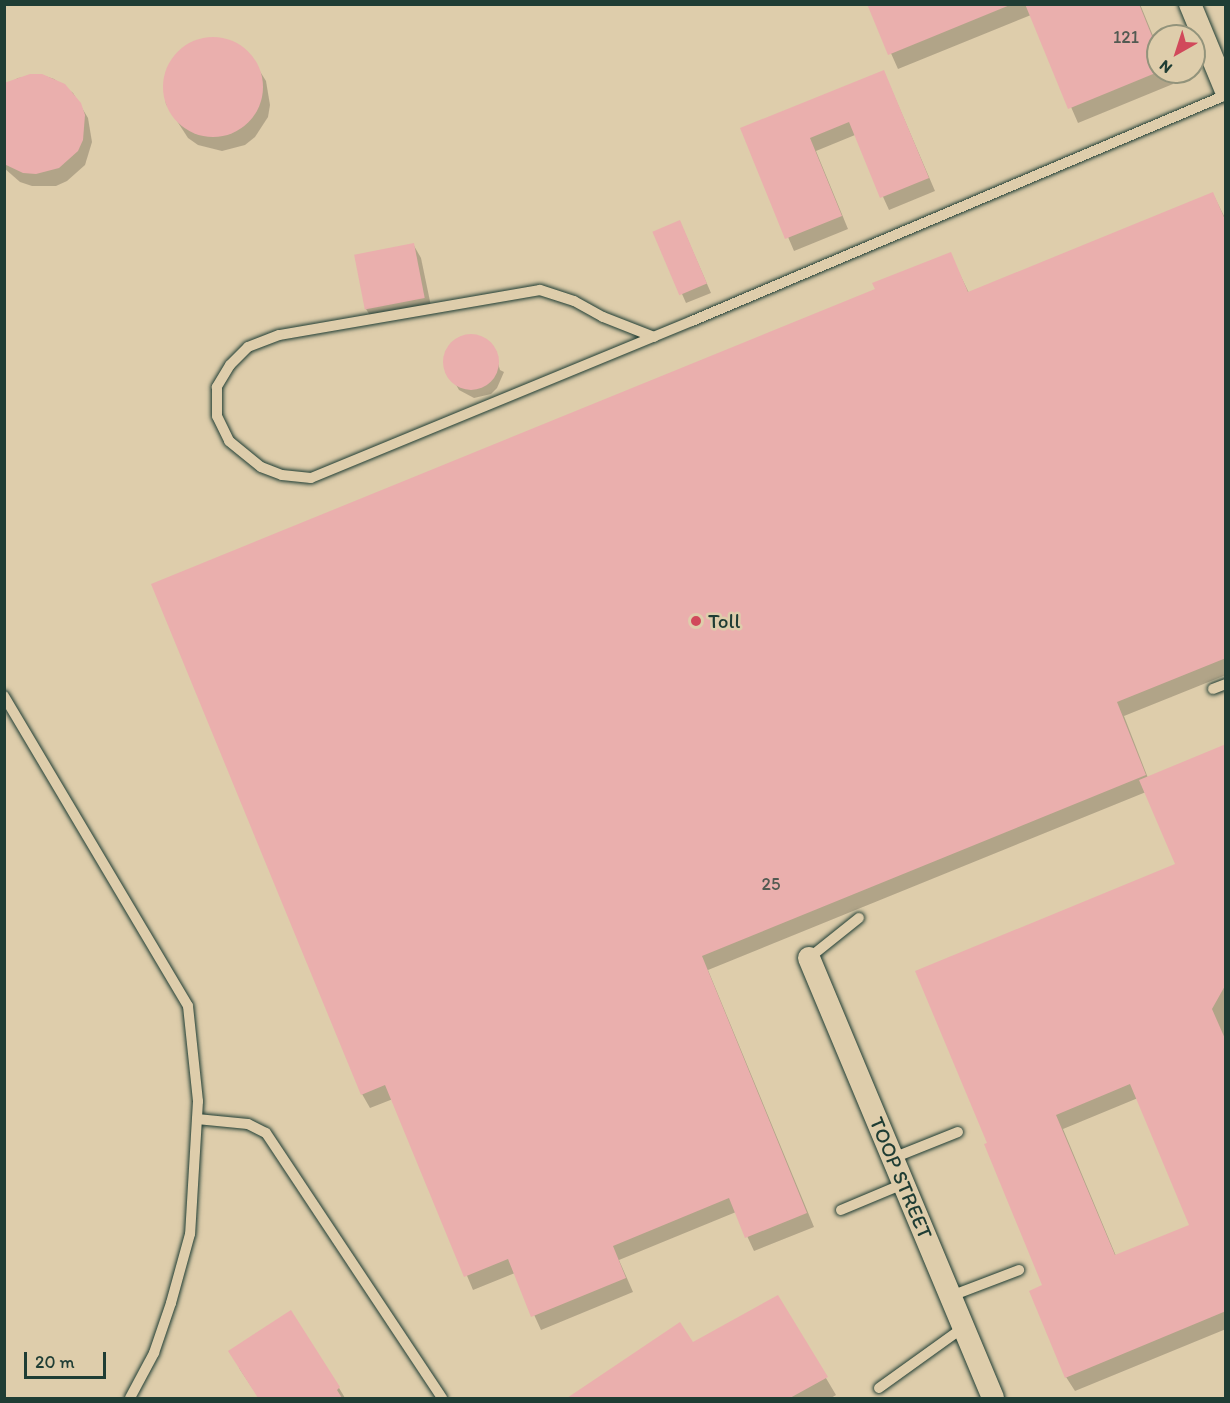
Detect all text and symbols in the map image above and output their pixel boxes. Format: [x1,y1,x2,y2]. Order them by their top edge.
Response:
north arrow [1146,24,1206,84]
house number: 121 [1113,26,1139,48]
text: N [1155,56,1176,78]
place label: Toll [708,608,740,634]
marker: Toll [689,614,703,628]
house number: 25 [762,873,780,895]
street label: TOOP STREET [864,1113,938,1243]
scale bar [27,1340,110,1378]
text: 20 m [35,1351,75,1373]

